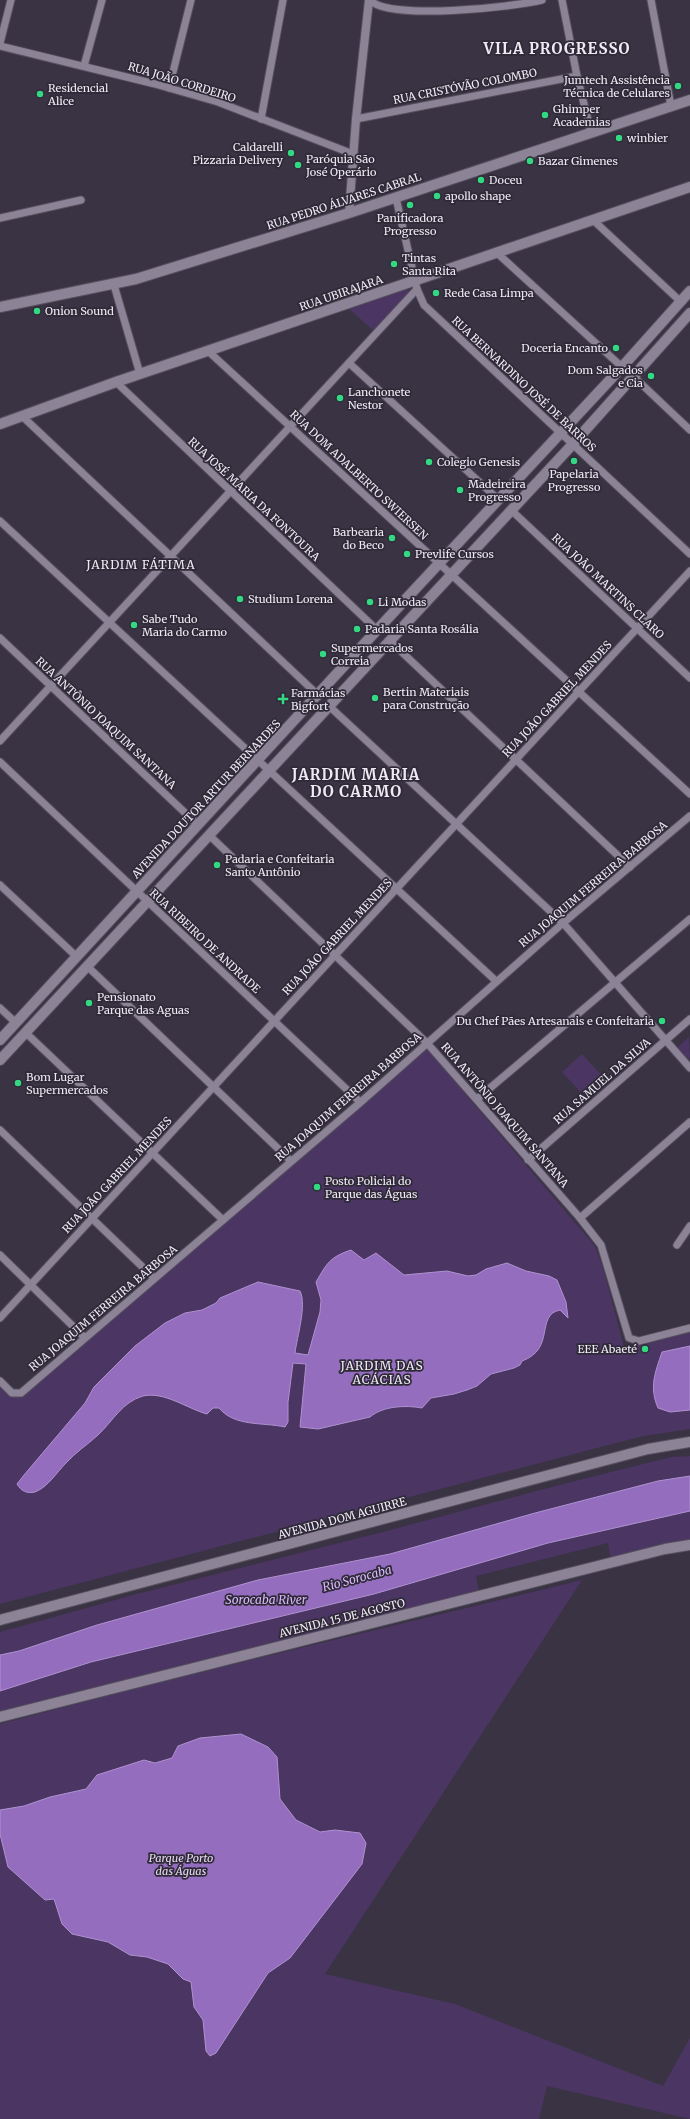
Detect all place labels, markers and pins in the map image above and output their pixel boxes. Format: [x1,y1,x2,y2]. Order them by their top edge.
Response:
place label: Jumtech Assistência Técnica de Celulares [563,73,670,100]
place label: Residencial Alice [47,81,109,108]
marker: Jumtech Assistência Técnica de Celulares [673,81,683,91]
marker: Residencial Alice [35,89,45,99]
place label: Ghimper Academias [552,102,610,129]
marker: Ghimper Academias [540,110,550,120]
place label: winbier [626,131,668,145]
marker: winbier [614,133,624,143]
place label: Caldarelli Pizzaria Delivery [193,140,284,167]
marker: Caldarelli Pizzaria Delivery [286,148,296,158]
place label: Paróquia São José Operário [305,152,377,179]
place label: Bazar Gimenes [538,154,618,168]
marker: Bazar Gimenes [525,156,535,166]
marker: Paróquia São José Operário [293,160,303,170]
place label: Doceu [489,173,522,187]
marker: Doceu [476,175,486,185]
place label: apollo shape [445,189,511,203]
marker: apollo shape [432,191,442,201]
marker: Panificadora Progresso [405,200,415,210]
place label: Panificadora Progresso [377,211,443,238]
place label: Tintas Santa Rita [402,251,456,278]
marker: Tintas Santa Rita [389,259,399,269]
place label: Rede Casa Limpa [444,286,534,300]
marker: Rede Casa Limpa [431,288,441,298]
place label: Onion Sound [45,304,114,318]
marker: Onion Sound [32,306,42,316]
place label: Doceria Encanto [521,341,609,355]
marker: Doceria Encanto [611,343,621,353]
place label: Dom Salgados e Cia [567,363,643,390]
marker: Dom Salgados e Cia [646,371,656,381]
place label: Lanchonete Nestor [348,385,411,412]
marker: Lanchonete Nestor [335,393,345,403]
place label: Colegio Genesis [437,455,520,469]
marker: Papelaria Progresso [569,456,579,466]
marker: Colegio Genesis [424,457,434,467]
place label: Papelaria Progresso [548,467,601,494]
place label: Madeireira Progresso [468,477,526,504]
marker: Madeireira Progresso [455,485,465,495]
place label: Barbearia do Beco [333,525,385,552]
marker: Barbearia do Beco [387,533,397,543]
place label: Prevlife Cursos [415,547,494,561]
marker: Prevlife Cursos [402,549,412,559]
place label: Studium Lorena [248,592,333,606]
marker: Studium Lorena [235,594,245,604]
place label: Li Modas [378,595,426,609]
marker: Li Modas [365,597,375,607]
place label: Sabe Tudo Maria do Carmo [142,612,228,639]
marker: Sabe Tudo Maria do Carmo [129,620,139,630]
place label: Padaria Santa Rosália [365,622,479,636]
marker: Padaria Santa Rosália [352,624,362,634]
place label: Supermercados Correia [331,641,413,668]
marker: Supermercados Correia [318,649,328,659]
place label: Bertin Materiais para Construção [383,685,470,712]
place label: Farmácias Bigfort [291,686,345,713]
marker: Bertin Materiais para Construção [370,693,380,703]
marker: Farmácias Bigfort [278,694,288,704]
place label: Padaria e Confeitaria Santo Antônio [225,852,335,879]
marker: Padaria e Confeitaria Santo Antônio [212,860,222,870]
place label: Pensionato Parque das Aguas [97,990,189,1017]
marker: Pensionato Parque das Aguas [84,998,94,1008]
place label: Du Chef Pães Artesanais e Confeitaria [456,1014,654,1028]
marker: Du Chef Pães Artesanais e Confeitaria [657,1016,667,1026]
place label: Bom Lugar Supermercados [26,1070,108,1097]
marker: Bom Lugar Supermercados [13,1078,23,1088]
place label: Posto Policial do Parque das Águas [325,1174,417,1201]
marker: Posto Policial do Parque das Águas [312,1182,322,1192]
place label: EEE Abaeté [578,1342,637,1356]
marker: EEE Abaeté [640,1344,650,1354]

